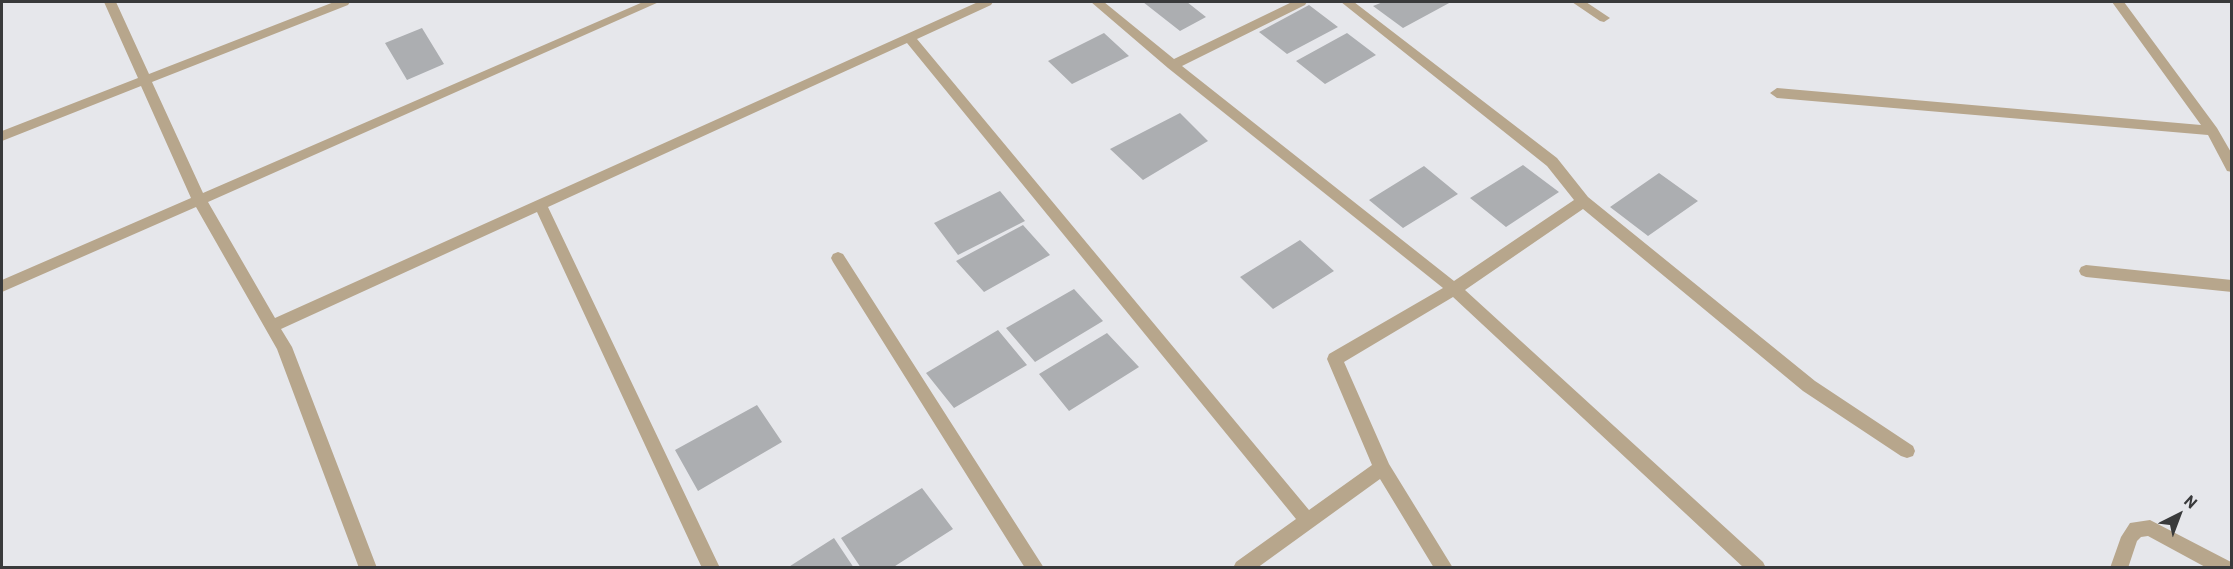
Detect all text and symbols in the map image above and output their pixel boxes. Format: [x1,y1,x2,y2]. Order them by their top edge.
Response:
north arrow [2149,485,2209,545]
text: N [2181,491,2202,512]

